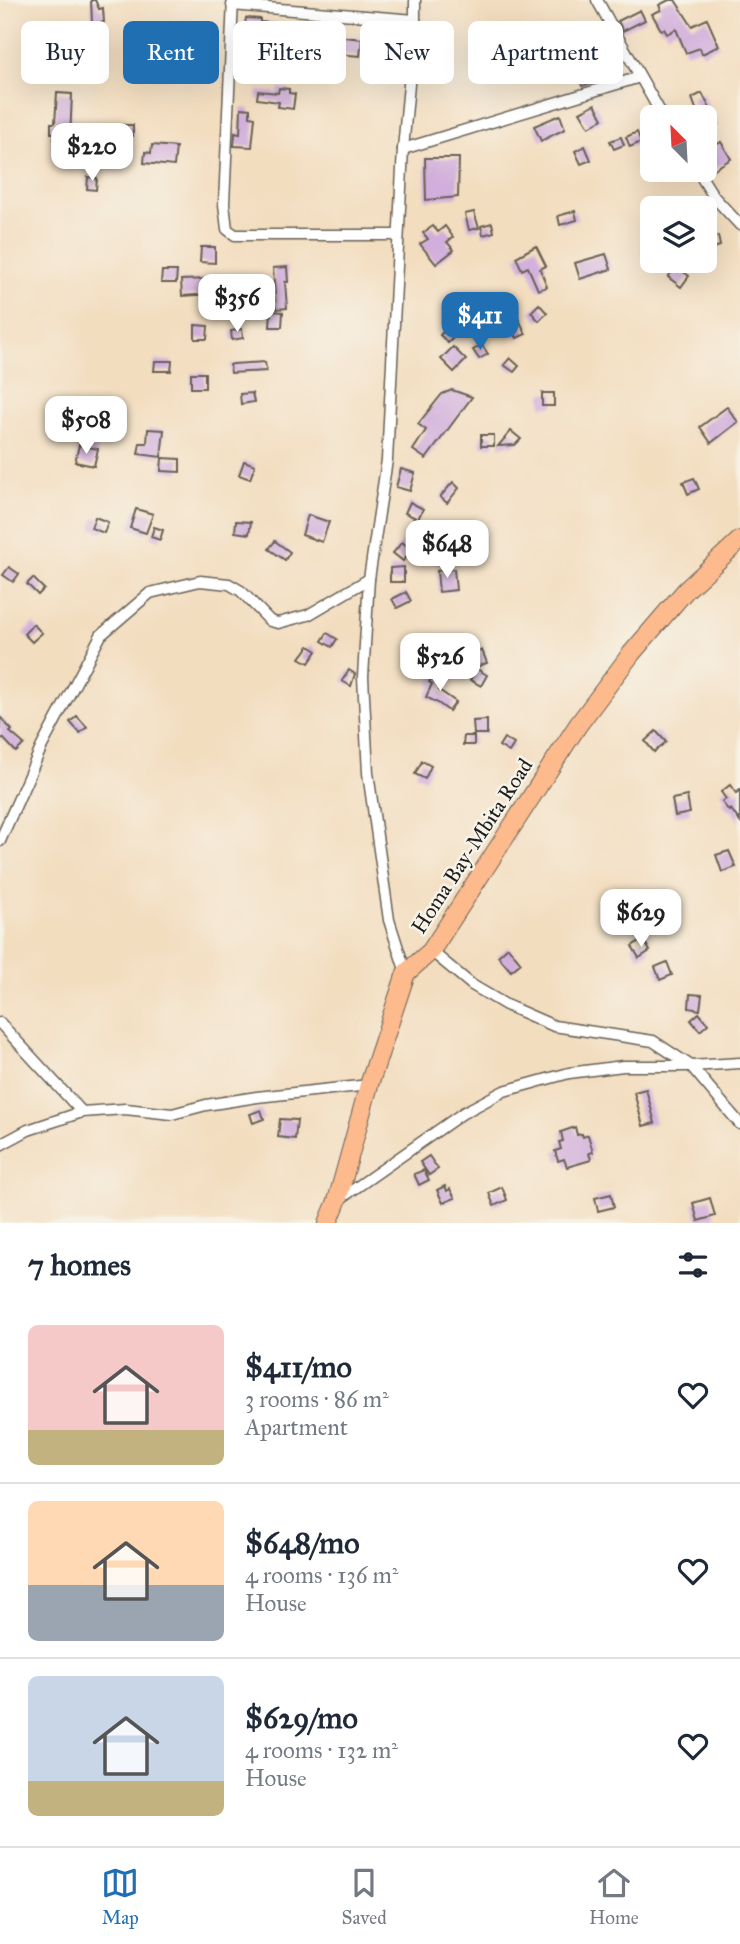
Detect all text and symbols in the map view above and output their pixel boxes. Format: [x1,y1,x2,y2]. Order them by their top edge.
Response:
chip: Buy [21,21,109,84]
chip: Rent [123,21,219,84]
chip: Filters [233,21,346,84]
chip: New [360,21,454,84]
chip: Apartment [468,21,623,84]
north arrow [640,105,718,182]
map controls [640,105,717,273]
pin: $220 [51,124,133,183]
text: $220 [67,132,117,160]
button: layers [640,196,717,273]
pin: $356 [196,274,278,334]
text: $356 [214,283,260,311]
pin: $411 [439,292,521,352]
text: $411 [458,301,502,329]
pin: $508 [45,396,127,456]
text: $508 [61,405,111,433]
pin: $648 [406,520,488,580]
text: $648 [422,529,472,557]
pin: $526 [399,634,481,693]
text: $526 [416,642,464,670]
street label: Homa Bay-Mbita Road [406,753,539,938]
pin: $629 [600,890,682,949]
text: $629 [616,898,666,926]
icon: filters [674,1246,712,1284]
text: 7 homes [28,1247,131,1283]
text: $411/mo [245,1349,352,1385]
icon: home [84,1353,168,1437]
icon: heart [674,1376,712,1414]
text: 3 rooms · 86 m² [245,1385,389,1413]
text: Apartment [245,1413,348,1441]
text: $648/mo [245,1525,360,1561]
icon: home [84,1529,168,1613]
icon: heart [674,1552,712,1590]
text: 4 rooms · 136 m² [245,1561,398,1589]
text: House [245,1589,307,1617]
text: $629/mo [245,1700,358,1736]
icon: home [84,1704,168,1788]
icon: heart [674,1727,712,1765]
text: 4 rooms · 132 m² [245,1736,398,1764]
text: House [245,1764,307,1792]
tab: Map [101,1864,139,1929]
tab: Saved [342,1864,387,1929]
tab: Home [589,1864,639,1929]

